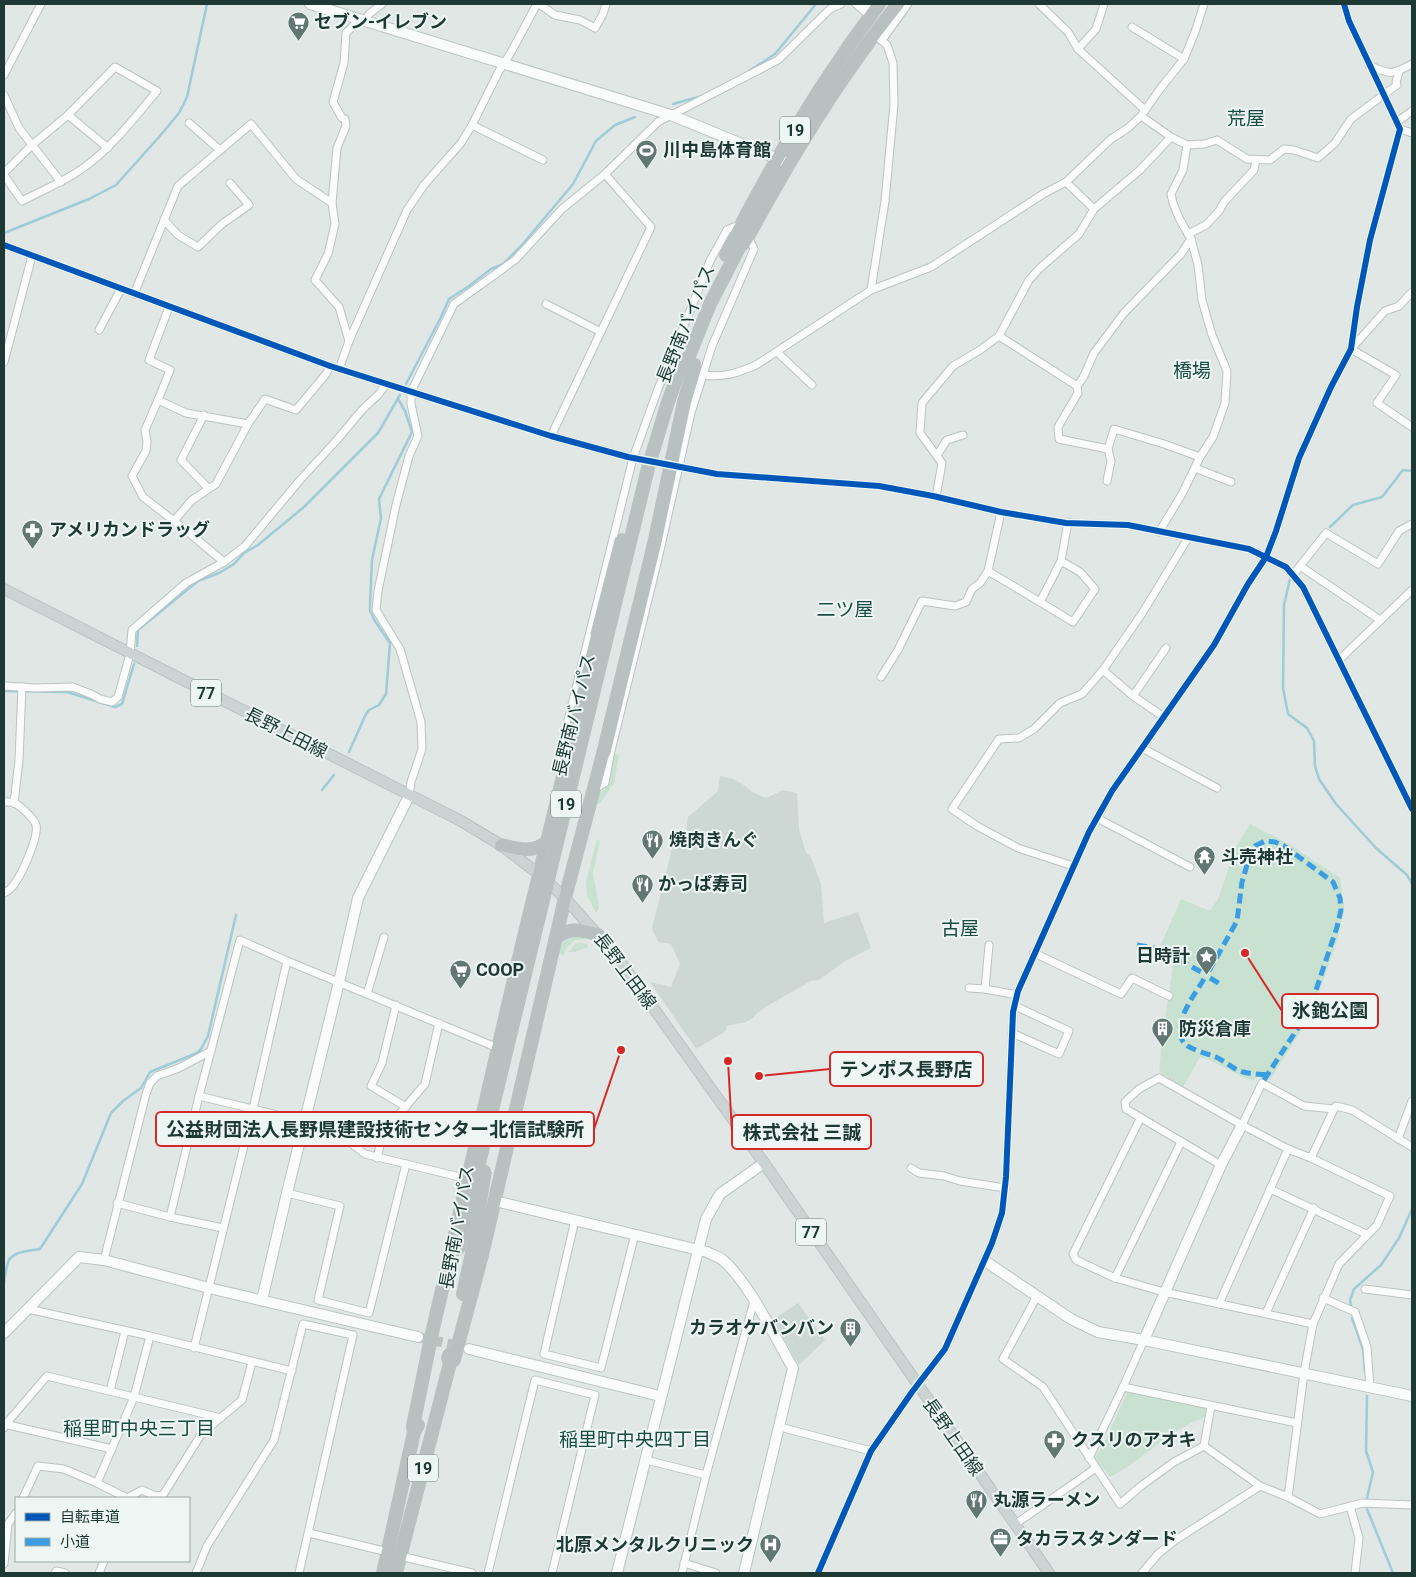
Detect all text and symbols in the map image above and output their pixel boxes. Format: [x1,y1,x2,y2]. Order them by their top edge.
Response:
supermarket icon: セブン-イレブン [286,10,310,41]
place label: セブン-イレブン [314,11,447,32]
district label: 荒屋 [1227,107,1265,130]
road number: 19 [780,116,810,144]
sports icon: 川中島体育館 [635,138,659,169]
place label: 川中島体育館 [663,139,771,160]
street label: 長野南バイパス [652,262,719,386]
district label: 橋場 [1173,359,1211,382]
pharmacy icon: アメリカンドラッグ [21,518,45,549]
place label: アメリカンドラッグ [49,519,210,540]
district label: 二ツ屋 [816,598,874,621]
street label: 長野南バイパス [548,651,599,778]
road number: 77 [191,680,221,706]
street label: 長野上田線 [241,703,331,762]
road number: 19 [551,791,581,818]
restaurant icon: 焼肉きんぐ [641,828,665,859]
place label: 焼肉きんぐ [669,829,759,850]
temple icon: 斗売神社 [1193,845,1217,876]
place label: 斗売神社 [1221,846,1293,867]
restaurant icon: かっぱ寿司 [630,872,654,903]
place label: かっぱ寿司 [658,873,748,894]
district label: 古屋 [941,917,979,940]
street label: 長野上田線 [590,928,661,1013]
place icon: 日時計 [1194,944,1218,975]
place label: 日時計 [1136,945,1190,966]
supermarket icon: COOP [448,958,472,989]
place label: COOP [476,959,524,980]
callout: 氷鉋公園 [1282,994,1378,1028]
text: 氷鉋公園 [1292,999,1368,1022]
building icon: 防災倉庫 [1151,1017,1175,1048]
place label: 防災倉庫 [1179,1018,1251,1039]
callout: テンポス長野店 [830,1052,983,1086]
text: テンポス長野店 [839,1058,973,1081]
callout: 公益財団法人長野県建設技術センター北信試験所 [156,1112,594,1146]
callout: 株式会社 三誠 [732,1115,871,1149]
text: 公益財団法人長野県建設技術センター北信試験所 [166,1118,584,1141]
text: 株式会社 三誠 [743,1121,861,1144]
street label: 長野南バイパス [435,1163,478,1291]
road number: 77 [796,1218,826,1246]
building icon: カラオケバンバン [838,1316,862,1347]
place label: カラオケバンバン [689,1317,834,1338]
street label: 長野上田線 [919,1394,988,1480]
district label: 稲里町中央三丁目 [63,1417,215,1440]
district label: 稲里町中央四丁目 [559,1428,711,1451]
pharmacy icon: クスリのアオキ [1043,1428,1067,1459]
place label: クスリのアオキ [1071,1429,1196,1450]
road number: 19 [408,1455,438,1482]
restaurant icon: 丸源ラーメン [965,1488,989,1519]
place label: 丸源ラーメン [993,1489,1100,1510]
legend [15,1497,190,1562]
text: 自転車道 [60,1508,120,1526]
office icon: タカラスタンダード [988,1527,1012,1558]
place label: タカラスタンダード [1016,1528,1178,1549]
text: 小道 [60,1533,90,1551]
hospital icon: 北原メンタルクリニック [758,1533,782,1564]
place label: 北原メンタルクリニック [556,1534,754,1555]

